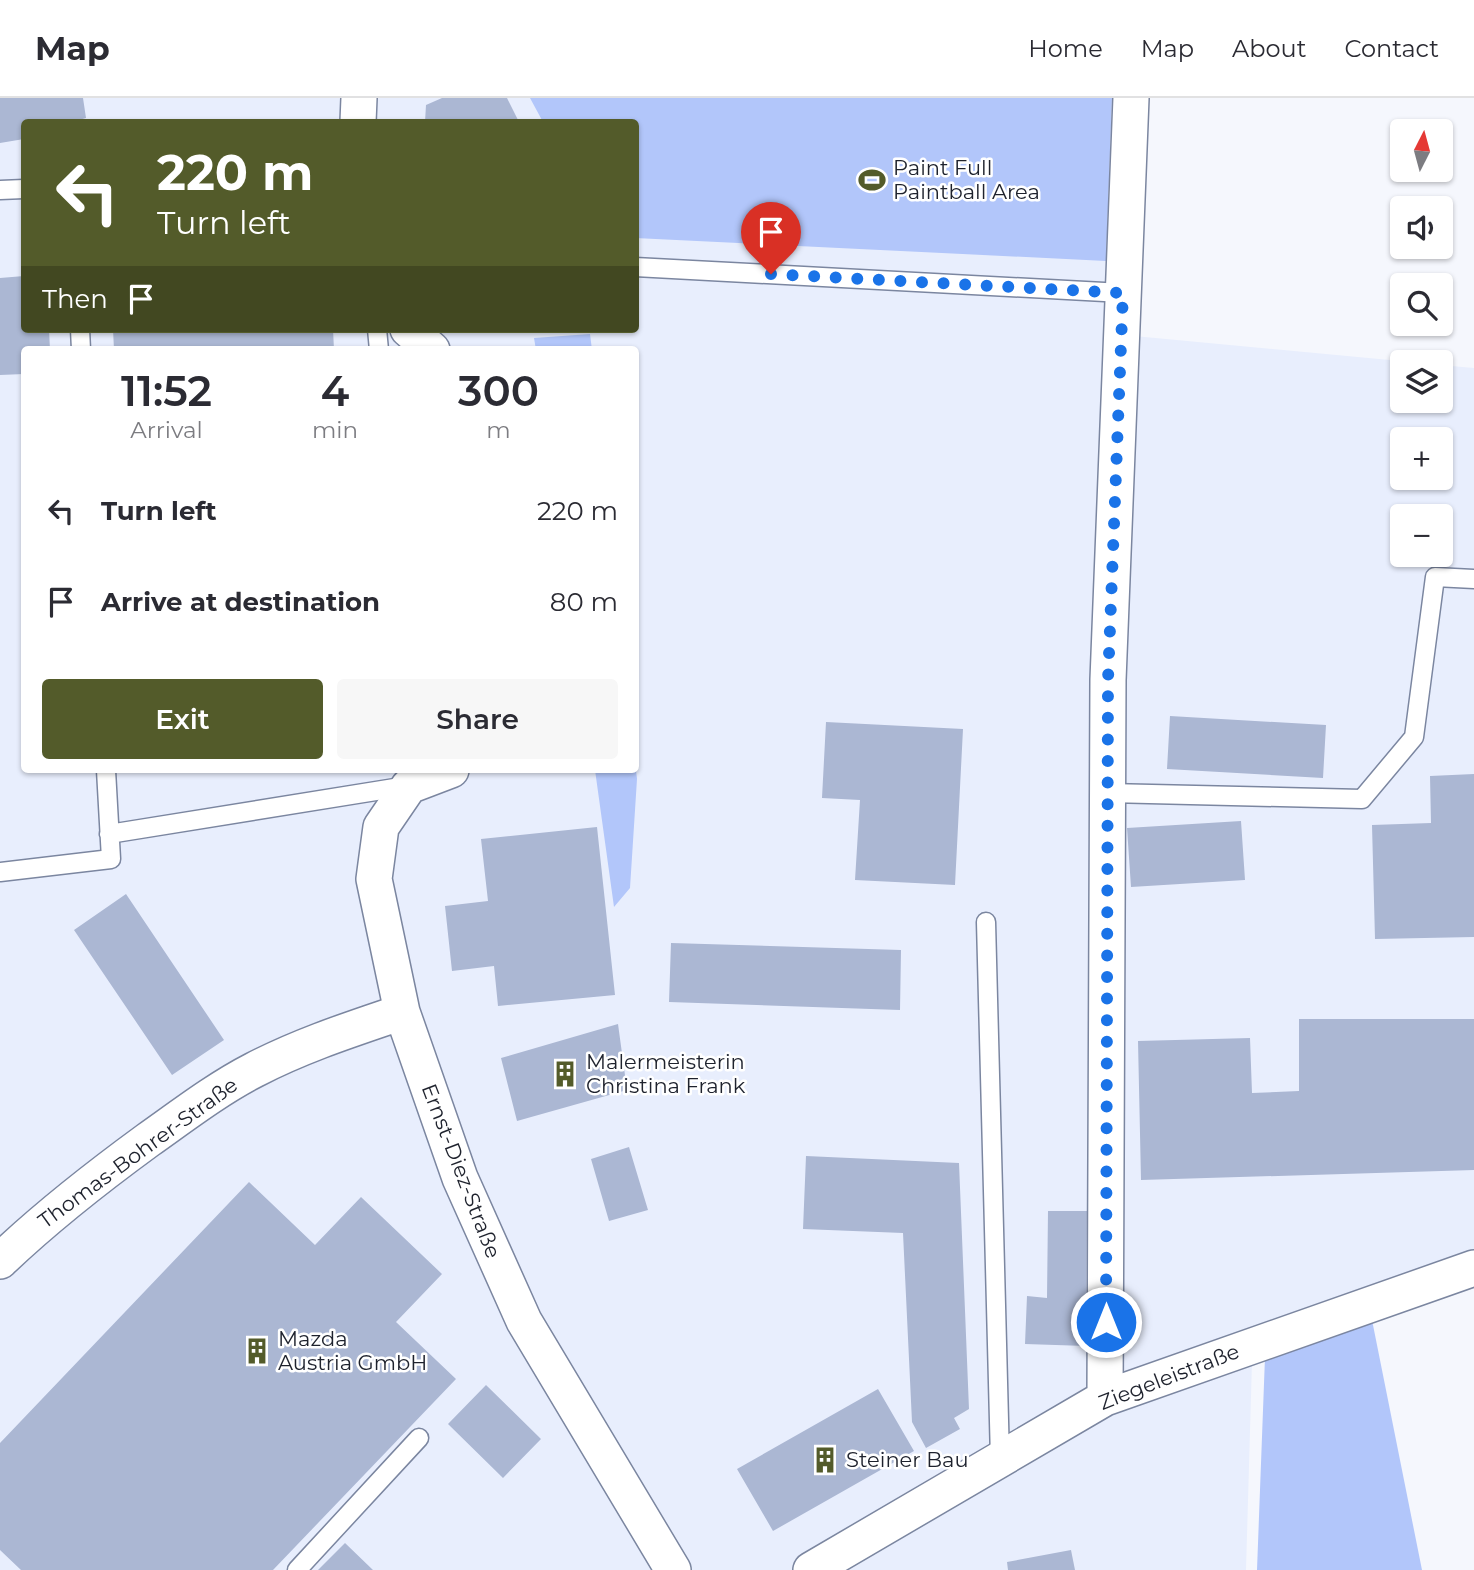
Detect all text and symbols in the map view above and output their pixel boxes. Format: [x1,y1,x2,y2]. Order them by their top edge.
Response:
text: Map [35,28,110,68]
text: Home [1028,34,1103,63]
text: Map [1141,34,1194,63]
text: About [1232,34,1306,63]
text: Contact [1344,34,1439,63]
north arrow [1390,119,1452,182]
map controls [1390,119,1453,567]
text: 220 m [157,143,313,202]
icon: left [42,147,133,238]
place label: Paint Full Paintball Area [893,155,1040,204]
sports icon: Paint Full Paintball Area [857,165,887,195]
button: sound [1390,196,1453,259]
pin [741,202,801,274]
text: Turn left [157,203,291,242]
icon: arrive [752,213,790,251]
button: search [1390,273,1453,336]
icon: arrive [122,280,160,318]
text: Then [42,283,108,315]
button: layers [1390,350,1453,413]
text: 11:52 [121,365,212,417]
text: 4 [321,365,349,417]
text: 300 [458,365,539,417]
text: Arrival [130,416,203,444]
text: min [312,416,358,444]
text: m [486,416,511,444]
button: + [1390,427,1453,490]
icon: left [42,492,80,530]
text: Turn left [101,495,217,527]
text: 220 m [537,495,618,527]
button: − [1390,504,1453,567]
icon: arrive [42,583,80,621]
text: Arrive at destination [101,586,380,618]
text: 80 m [550,586,618,618]
button: Exit [42,679,323,759]
button: Share [337,679,618,759]
place label: Malermeisterin Christina Frank [586,1049,746,1098]
building icon: Malermeisterin Christina Frank [550,1059,580,1089]
street label: Thomas-Bohrer-Straße [33,1072,242,1233]
street label: Ernst-Diez-Straße [417,1080,506,1262]
position arrow [1069,1285,1143,1359]
place label: Mazda Austria GmbH [278,1326,427,1375]
building icon: Mazda Austria GmbH [242,1336,272,1366]
street label: Ziegeleistraße [1095,1338,1243,1415]
building icon: Steiner Bau [810,1445,840,1475]
place label: Steiner Bau [846,1447,969,1472]

